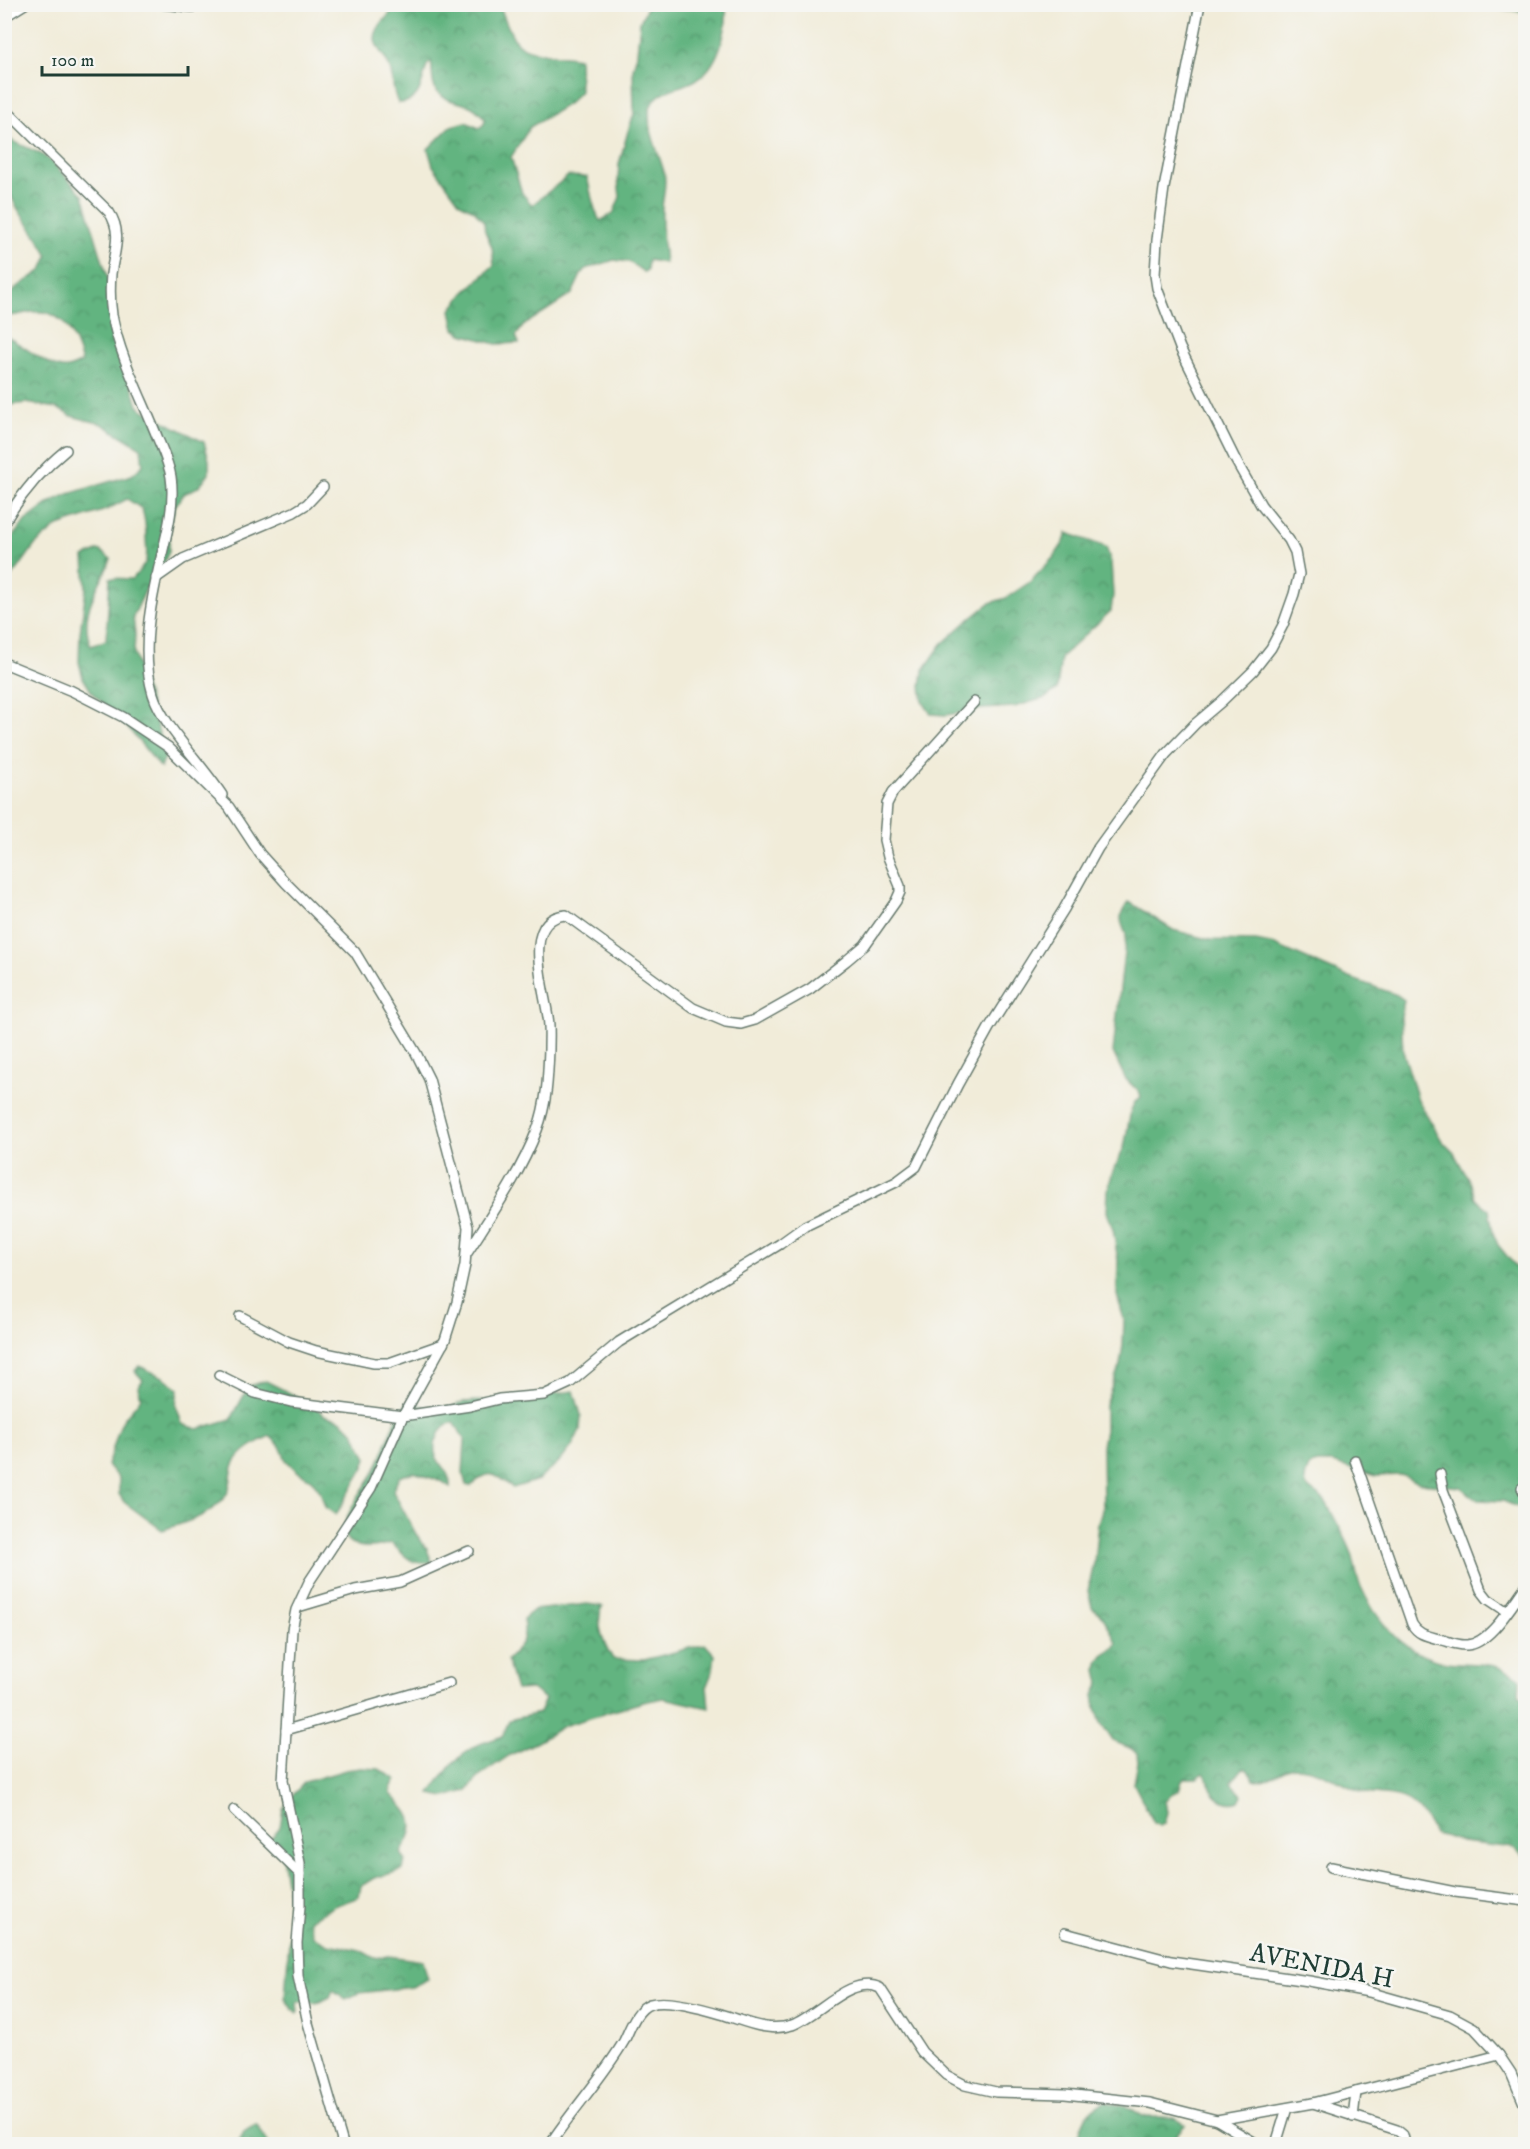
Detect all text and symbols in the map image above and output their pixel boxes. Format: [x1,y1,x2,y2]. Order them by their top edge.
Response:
scale bar [42,39,188,77]
text: 100 m [51,50,94,72]
street label: AVENIDA H [1247,1936,1396,1997]

